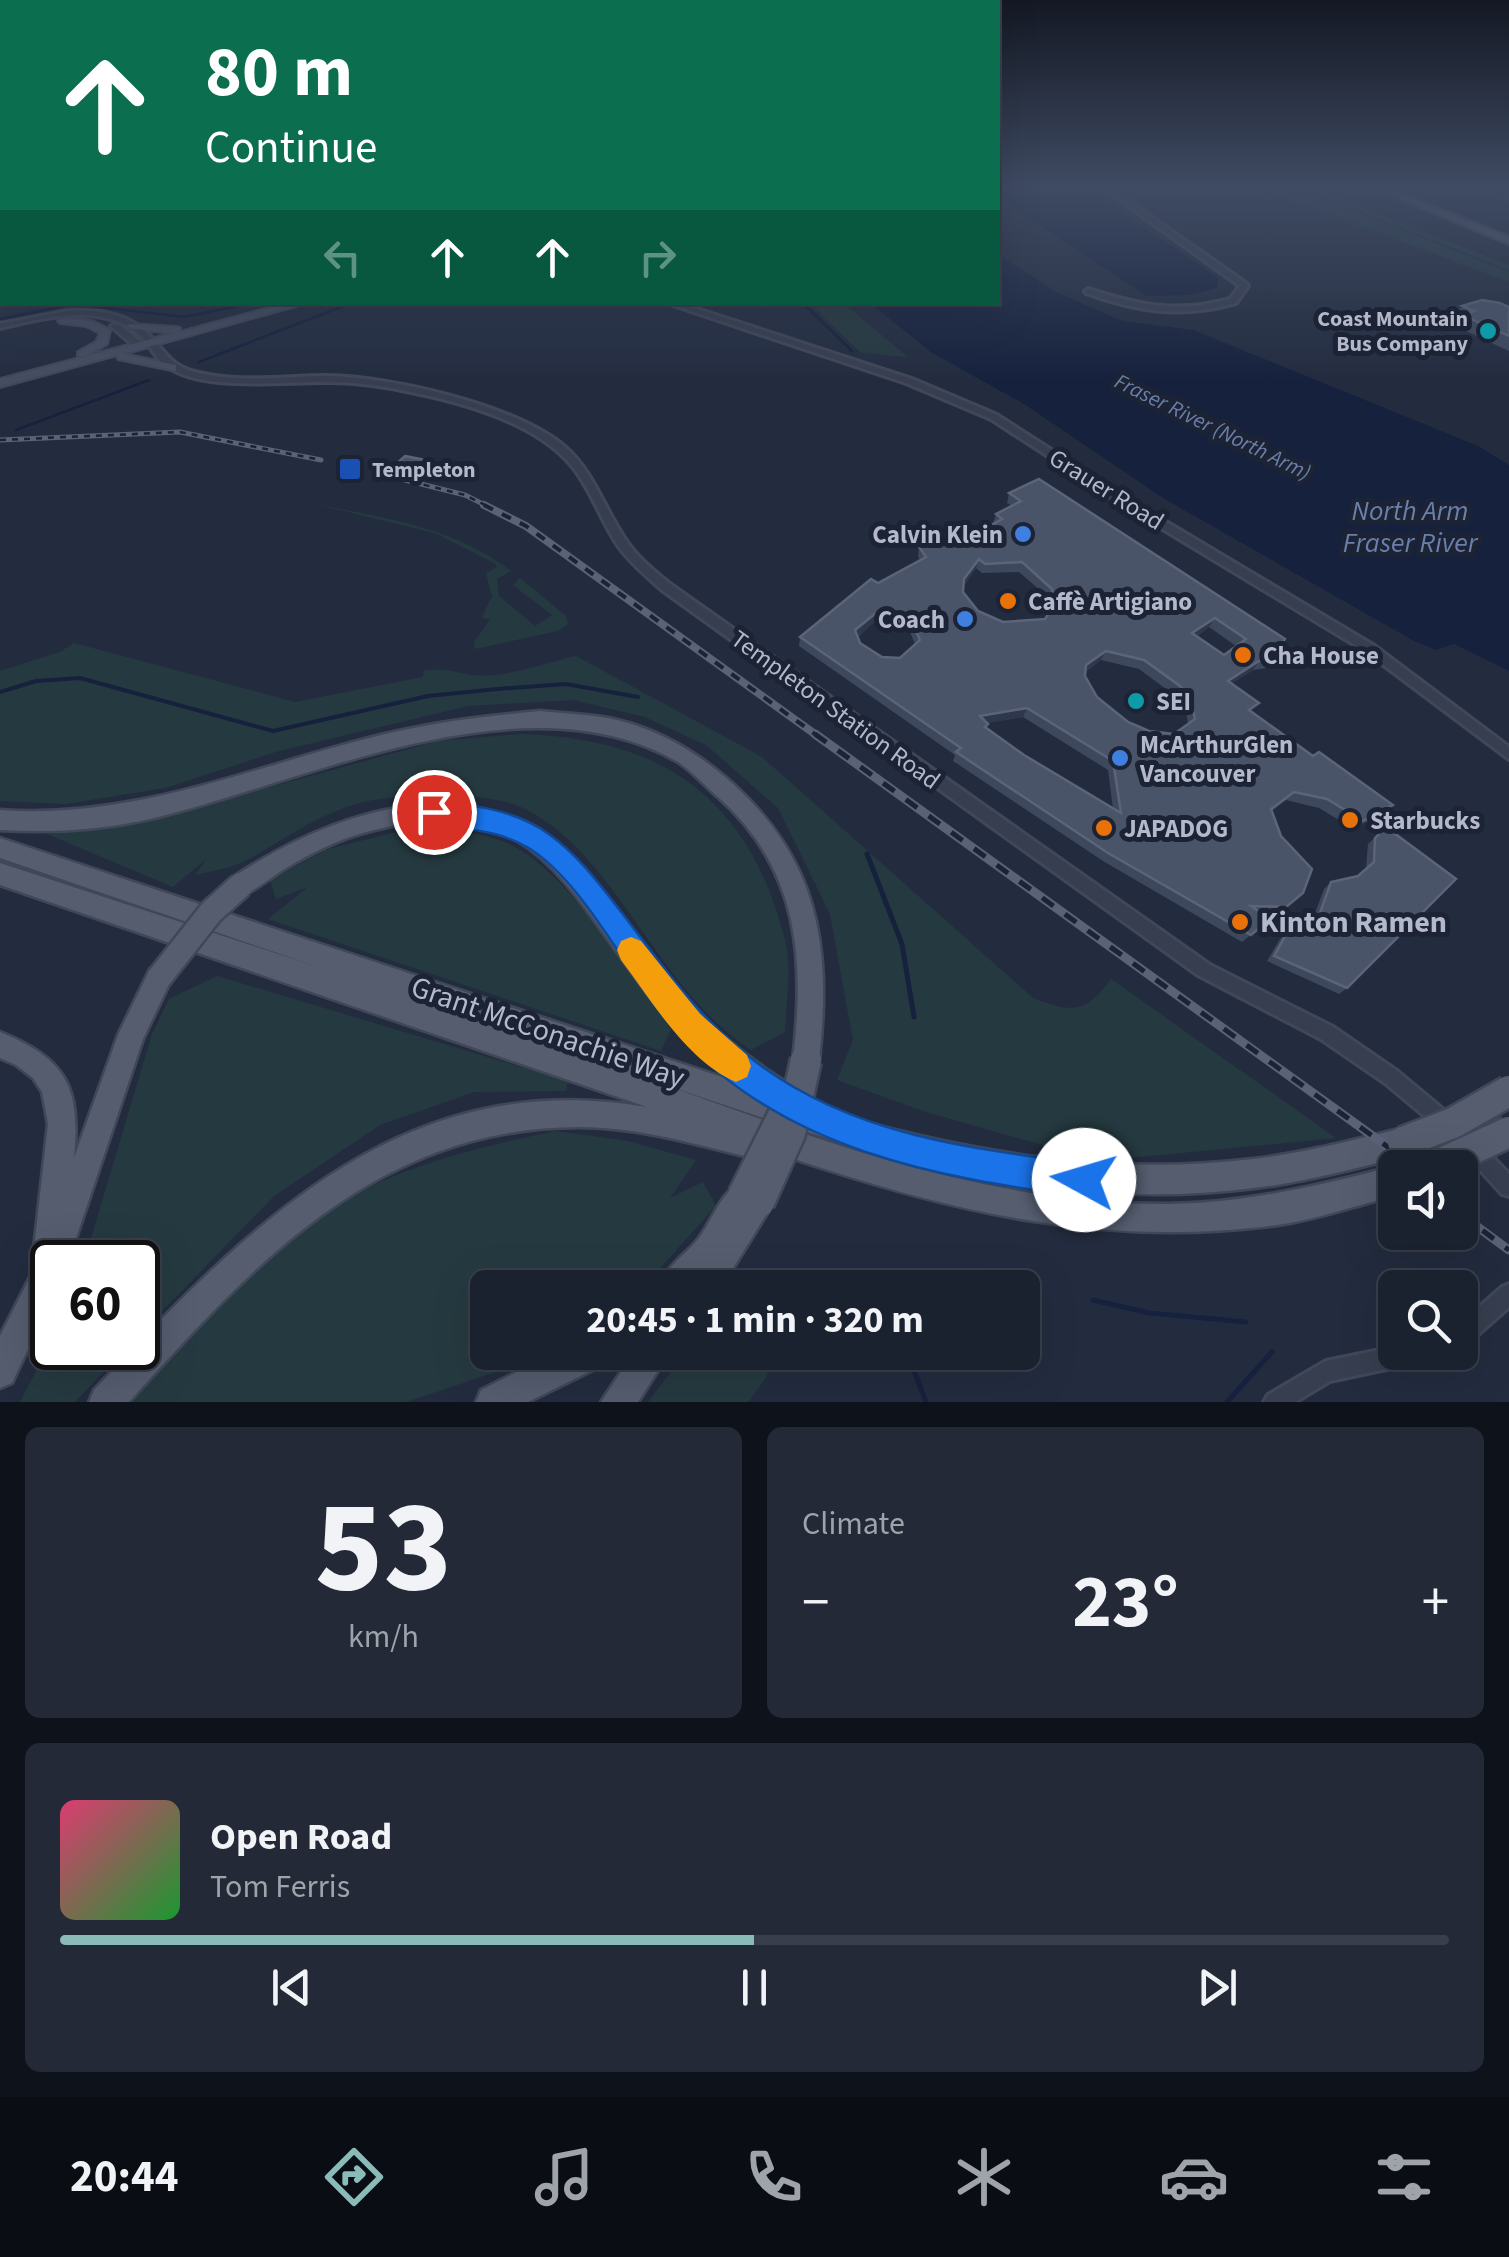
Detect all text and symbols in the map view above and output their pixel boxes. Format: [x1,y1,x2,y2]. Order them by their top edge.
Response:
text: 80 m [205,23,353,123]
icon: ahead [40,40,170,170]
text: Continue [205,116,377,180]
icon: left [315,230,370,285]
icon: ahead [420,230,475,285]
icon: ahead [525,230,580,285]
icon: right [630,230,685,285]
place label: Coast Mountain Bus Company [1317,303,1469,360]
marker: Coast Mountain Bus Company [1477,320,1499,342]
water label: Fraser River (North Arm) [1109,365,1316,488]
street label: Grauer Road [1042,440,1171,539]
place label: Templeton [372,454,476,486]
marker: Templeton [337,456,363,482]
water label: North Arm Fraser River [1343,491,1479,563]
place label: Calvin Klein [872,517,1003,553]
marker: Calvin Klein [1012,523,1034,545]
place label: Caffè Artigiano [1028,584,1192,620]
marker: Caffè Artigiano [997,590,1019,612]
place label: Coach [878,602,945,638]
marker: Coach [954,608,976,630]
street label: Templeton Station Road [723,621,948,798]
place label: Cha House [1263,638,1379,674]
marker: Cha House [1232,644,1254,666]
place label: SEI [1156,684,1191,720]
marker: SEI [1125,690,1147,712]
place label: McArthurGlen Vancouver [1139,727,1293,792]
marker: McArthurGlen Vancouver [1109,747,1131,769]
pin [392,770,477,855]
icon: arrive [407,785,462,840]
place label: Starbucks [1370,803,1480,839]
marker: Starbucks [1339,809,1361,831]
place label: JAPADOG [1124,811,1228,847]
marker: JAPADOG [1093,817,1115,839]
place label: Kinton Ramen [1260,901,1447,944]
marker: Kinton Ramen [1229,911,1251,933]
street label: Grant McConachie Way [405,965,690,1099]
position arrow [1032,1128,1136,1232]
map controls [1378,1150,1478,1370]
button: sound [1378,1150,1478,1250]
speed limit sign: 60 [30,1240,160,1370]
button: search [1378,1270,1478,1370]
text: 20:45 · 1 min · 320 m [586,1293,924,1347]
text: 53 [315,1456,452,1641]
text: Climate [802,1501,905,1547]
text: 23° [1072,1549,1179,1656]
text: − [802,1564,829,1642]
text: + [1422,1564,1449,1642]
text: km/h [348,1614,419,1660]
text: Open Road [210,1810,392,1864]
text: Tom Ferris [210,1864,350,1910]
icon: previous [264,1960,319,2015]
icon: pause [727,1960,782,2015]
icon: next [1190,1960,1245,2015]
icon: directions [319,2142,389,2212]
icon: music [529,2142,599,2212]
icon: phone [739,2142,809,2212]
icon: climate [949,2142,1019,2212]
icon: car [1159,2142,1229,2212]
icon: filters [1369,2142,1439,2212]
text: 20:44 [70,2145,179,2209]

